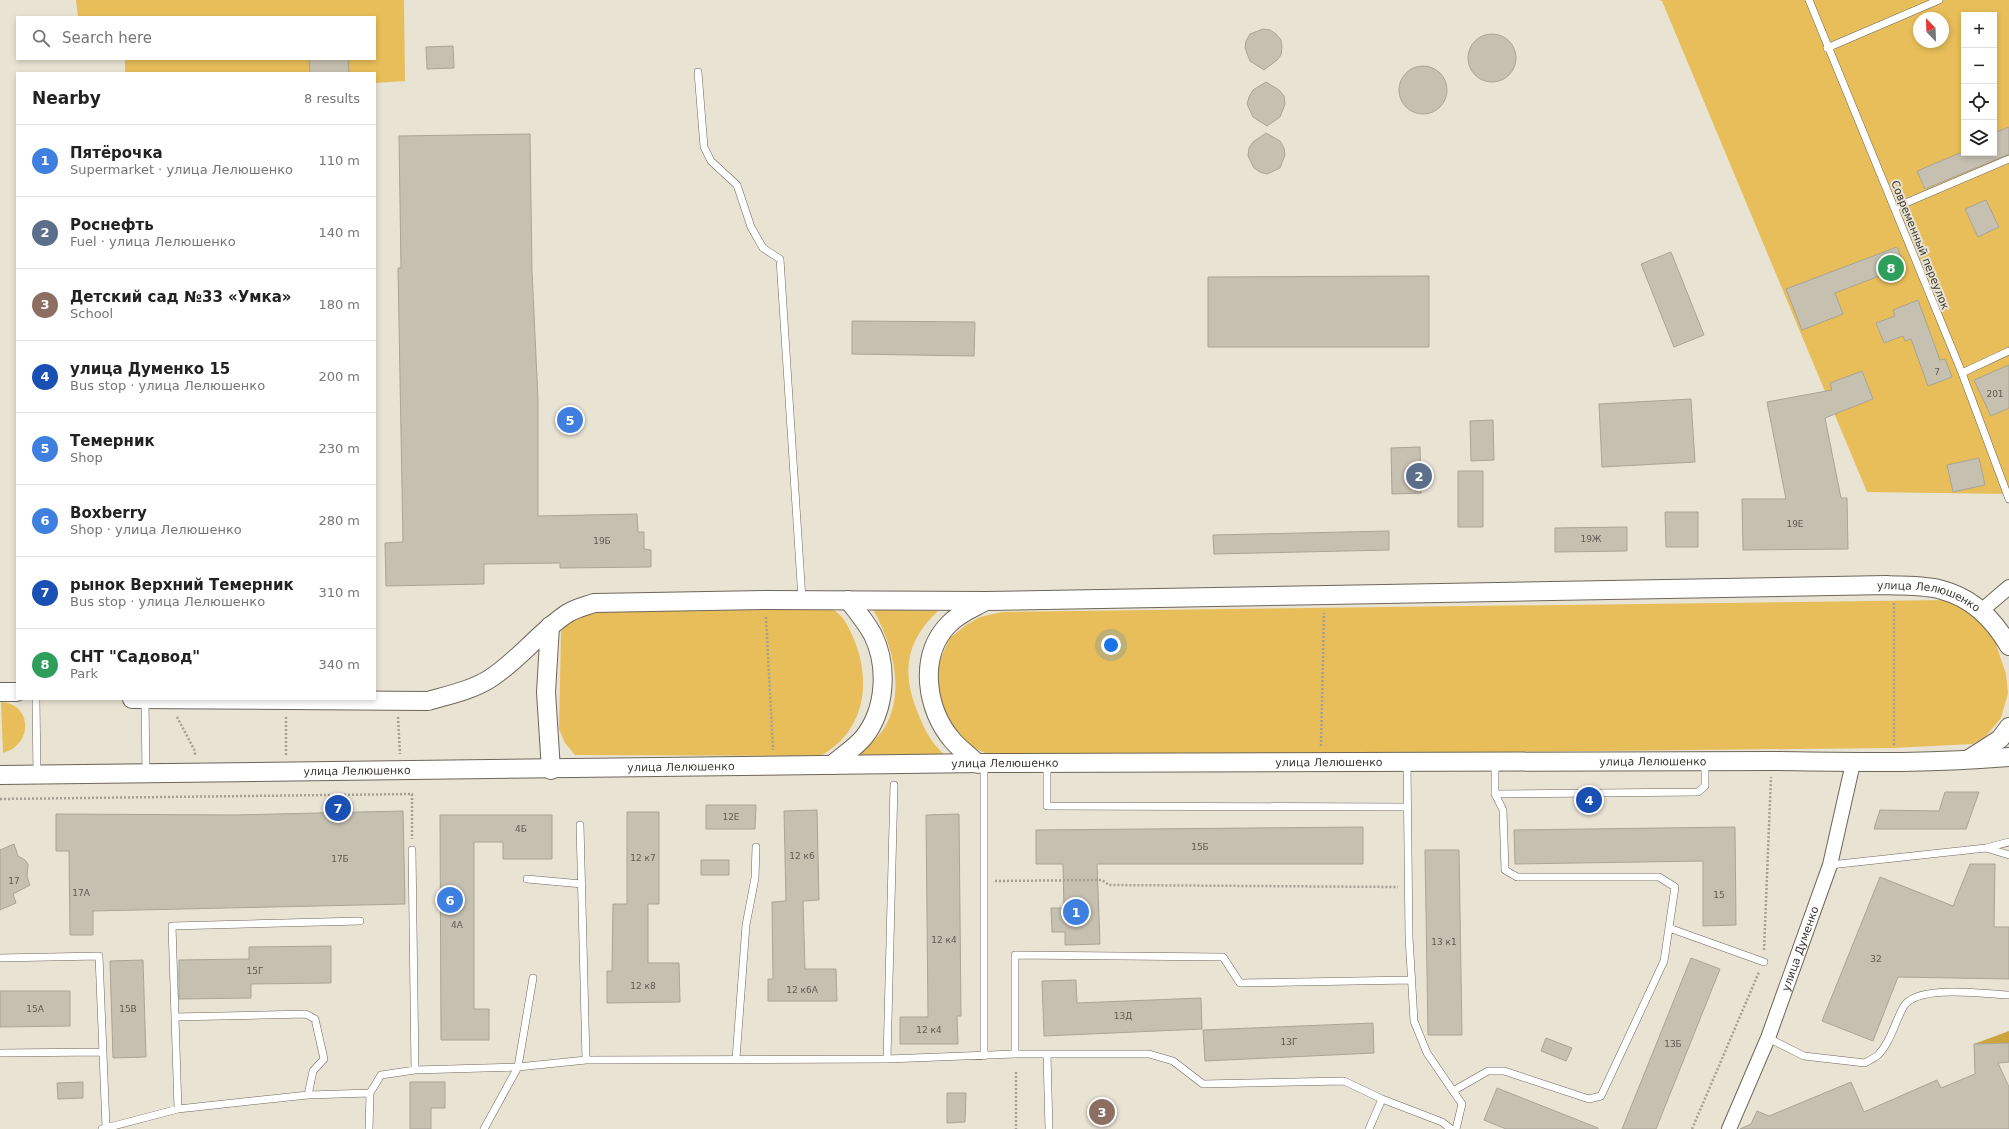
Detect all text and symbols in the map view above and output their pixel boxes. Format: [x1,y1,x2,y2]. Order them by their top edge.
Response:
north arrow [1913,12,1949,48]
map controls [1961,12,1997,156]
button: + [1961,12,1997,48]
search box [16,16,376,60]
icon: search [30,27,52,49]
text: Search here [62,29,152,47]
button: − [1961,48,1997,84]
button: locate [1961,84,1997,120]
text: Nearby [32,88,101,108]
text: 8 results [304,91,360,106]
button: layers [1961,120,1997,156]
text: Пятёрочка [70,144,163,162]
text: 1 [40,153,50,168]
text: 110 m [318,153,360,168]
text: Supermarket · улица Лелюшенко [70,162,293,177]
street label: Современный переулок [1888,179,1952,312]
text: Роснефть [70,216,154,234]
text: 2 [40,225,50,240]
text: 140 m [318,225,360,240]
text: Fuel · улица Лелюшенко [70,234,236,249]
pin: 8 [1878,253,1904,283]
text: Детский сад №33 «Умка» [70,288,292,306]
text: 3 [40,297,50,312]
text: 180 m [318,297,360,312]
text: School [70,306,113,321]
text: улица Думенко 15 [70,360,230,378]
house number: 7 [1934,367,1940,377]
text: 4 [40,369,50,384]
text: 200 m [318,369,360,384]
text: Bus stop · улица Лелюшенко [70,378,265,393]
house number: 201 [1986,389,2004,399]
pin: 5 [557,405,583,435]
text: Темерник [70,432,155,450]
text: 5 [40,441,50,456]
text: 230 m [318,441,360,456]
text: Shop [70,450,103,465]
pin: 2 [1406,461,1432,491]
text: Boxberry [70,504,147,522]
text: 6 [40,513,50,528]
text: 280 m [318,513,360,528]
house number: 19Е [1786,519,1804,529]
text: Shop · улица Лелюшенко [70,522,242,537]
house number: 19Ж [1580,534,1602,544]
house number: 19Б [593,536,611,546]
text: рынок Верхний Темерник [70,576,294,594]
street label: улица Лелюшенко [1877,578,1983,615]
text: 7 [40,585,50,600]
text: 310 m [318,585,360,600]
text: Bus stop · улица Лелюшенко [70,594,265,609]
your location [1101,635,1121,655]
text: СНТ "Садовод" [70,648,200,666]
text: 8 [40,657,50,672]
text: 340 m [318,657,360,672]
text: Park [70,666,98,681]
street label: улица Лелюшенко [1275,755,1383,769]
street label: улица Лелюшенко [1599,755,1707,768]
street label: улица Лелюшенко [951,756,1059,770]
street label: улица Лелюшенко [627,760,735,774]
street label: улица Лелюшенко [303,763,411,778]
pin: 4 [1576,785,1602,815]
pin: 7 [325,793,351,823]
house number: 12Е [722,812,740,822]
house number: 4Б [515,824,527,834]
house number: 15Б [1191,842,1209,852]
house number: 12 к6 [789,851,815,861]
house number: 12 к7 [630,853,656,863]
house number: 17Б [331,854,349,864]
house number: 17 [8,876,20,886]
pin: 6 [437,885,463,915]
house number: 17А [72,888,91,898]
house number: 15 [1713,890,1725,900]
pin: 1 [1063,897,1089,927]
street label: улица Думенко [1779,904,1821,993]
house number: 4А [451,920,464,930]
house number: 12 к4 [931,935,957,945]
house number: 13 к1 [1431,937,1457,947]
house number: 32 [1870,954,1882,964]
house number: 15Г [247,966,263,976]
house number: 12 к8 [630,981,656,991]
house number: 12 к6А [786,985,819,995]
house number: 15А [26,1004,45,1014]
house number: 15В [119,1004,137,1014]
house number: 13Д [1114,1011,1132,1021]
house number: 12 к4 [916,1025,942,1035]
house number: 13Г [1281,1037,1297,1047]
house number: 13Б [1664,1039,1682,1049]
pin: 3 [1089,1097,1115,1127]

